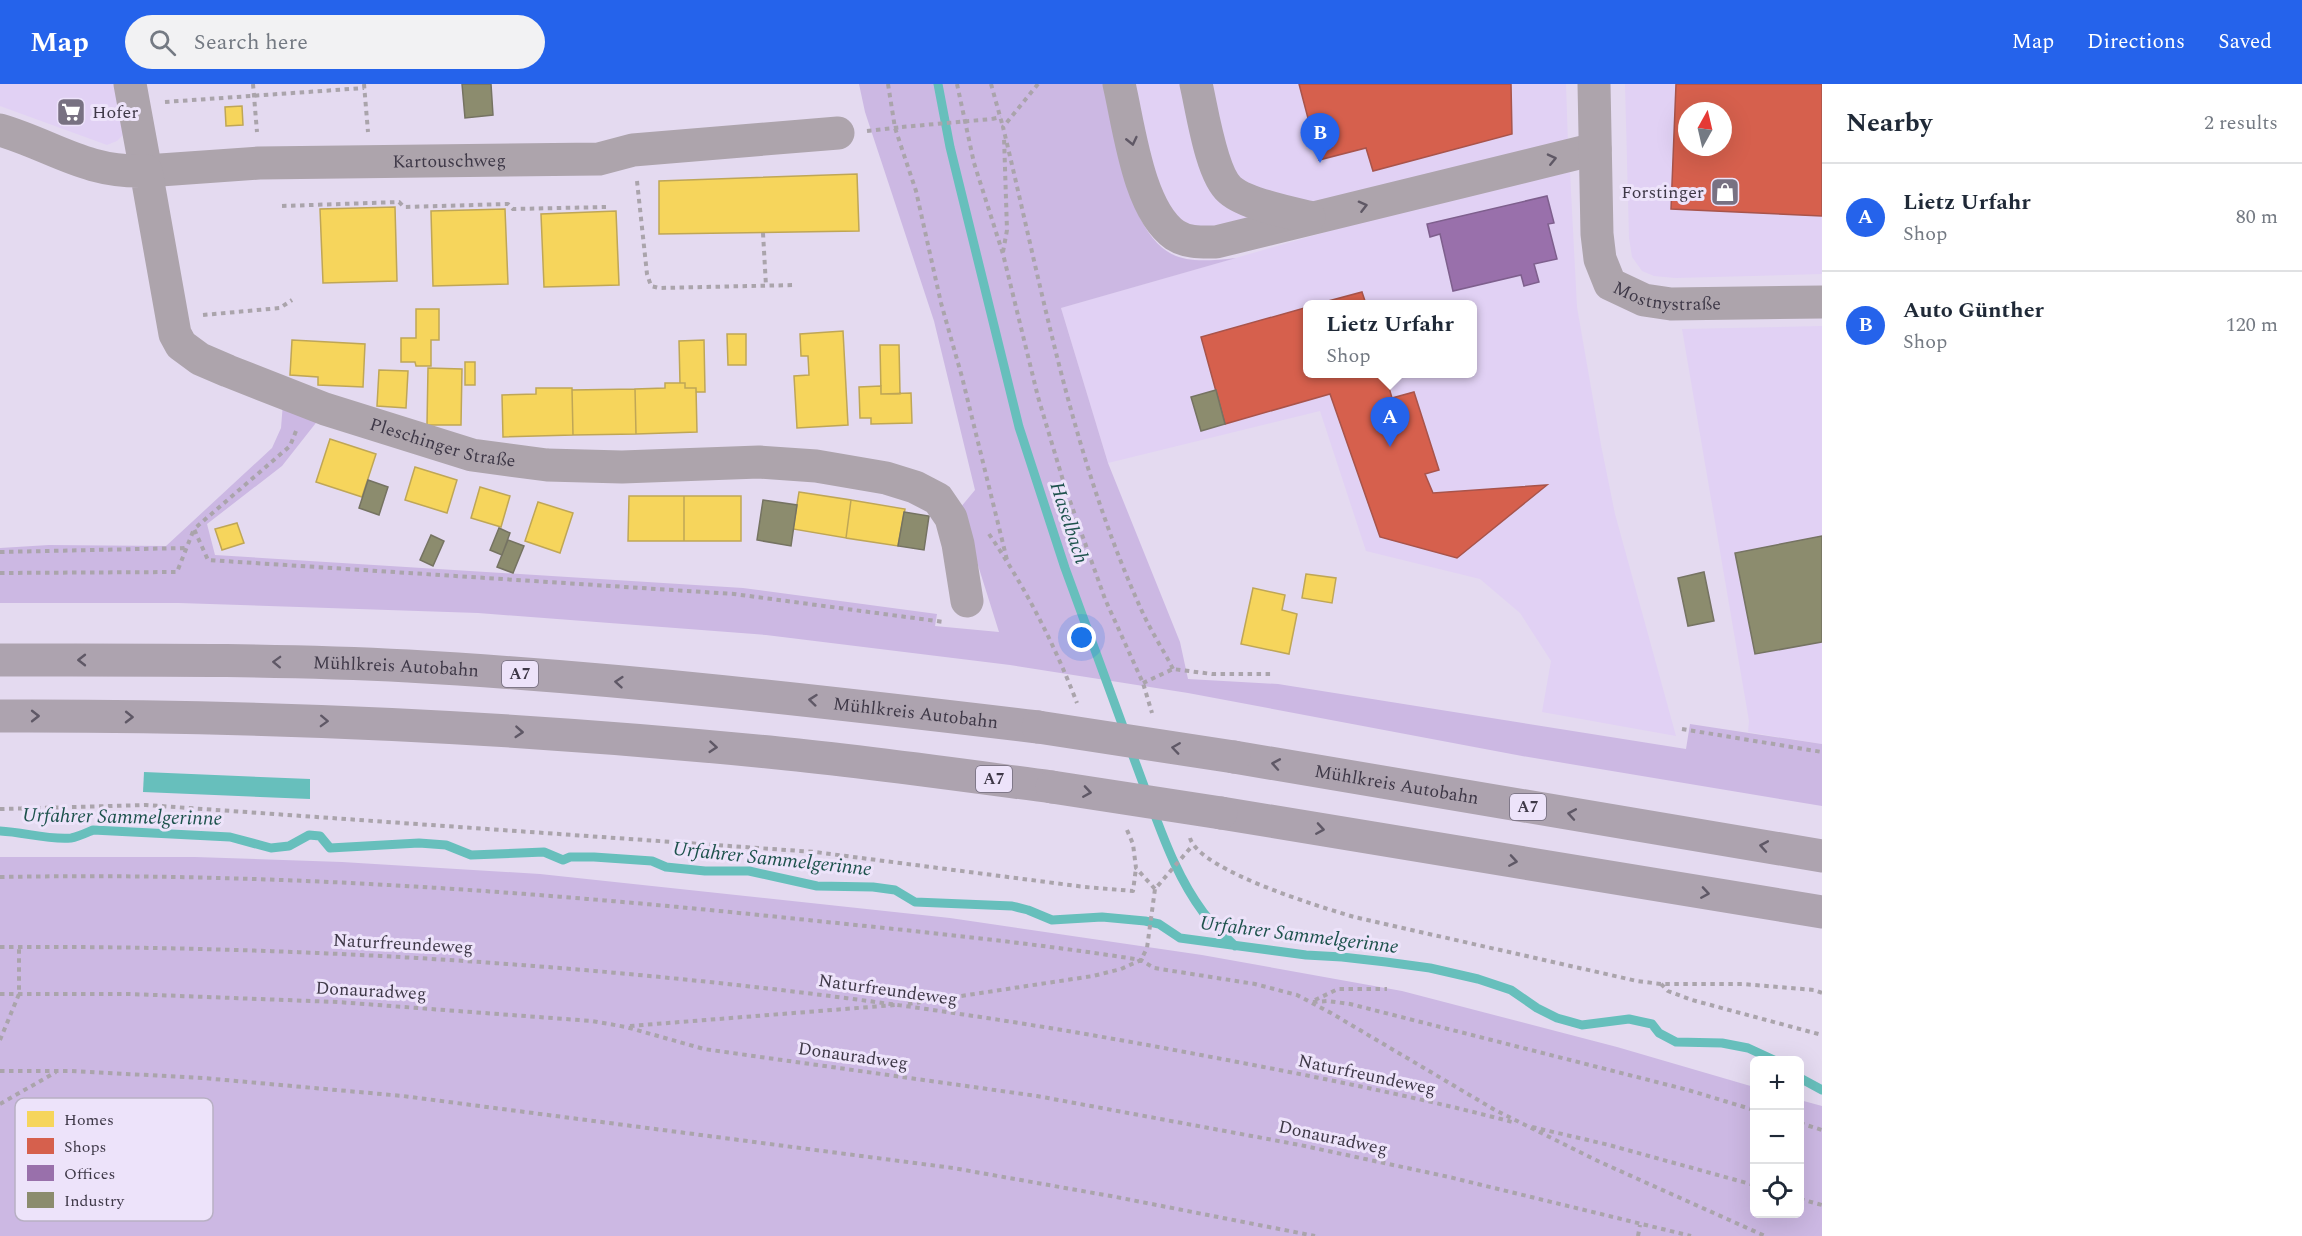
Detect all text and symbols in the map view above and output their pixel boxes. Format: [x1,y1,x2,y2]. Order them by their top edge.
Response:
search box [125,15,545,69]
text: Map [30,21,89,64]
icon: search [146,26,179,59]
text: Search here [194,26,308,59]
text: Map [2012,26,2054,58]
text: Directions [2087,26,2185,58]
text: Saved [2218,26,2272,58]
supermarket icon: Hofer [55,96,87,128]
place label: Hofer [92,99,138,126]
north arrow [1678,102,1732,156]
text: Nearby [1846,103,1932,143]
text: 2 results [2204,108,2278,138]
pin: B [1300,113,1340,163]
one-way arrow [1125,136,1138,146]
street label: Kartouschweg [392,147,506,175]
one-way arrow [1547,154,1557,167]
shop icon: Forstinger [1709,176,1741,208]
place label: Forstinger [1621,179,1704,206]
text: Lietz Urfahr [1903,186,2031,219]
one-way arrow [1358,200,1368,213]
text: A [1858,202,1873,232]
text: 80 m [2236,202,2278,232]
text: Shop [1903,219,1947,249]
street label: Mostnystraße [1609,274,1721,318]
text: Auto Günther [1903,294,2044,327]
popup [1303,300,1477,378]
text: Lietz Urfahr [1326,308,1454,341]
text: B [1858,310,1873,340]
text: 120 m [2226,310,2278,340]
text: Shop [1903,327,1947,357]
text: Shop [1326,341,1371,371]
pin: A [1370,398,1410,447]
street label: Pleschinger Straße [366,410,517,474]
water label: Haselbach [1042,478,1096,568]
your location [1067,623,1096,652]
street label: Mühlkreis Autobahn [313,649,480,684]
one-way arrow [78,654,87,666]
one-way arrow [273,656,282,669]
road number: A7 [502,661,538,687]
one-way arrow [614,675,623,688]
street label: Mühlkreis Autobahn [832,690,1000,736]
one-way arrow [808,694,817,707]
one-way arrow [31,710,40,722]
one-way arrow [124,710,133,723]
one-way arrow [319,715,328,727]
one-way arrow [514,725,523,738]
one-way arrow [708,740,718,753]
one-way arrow [1171,743,1181,755]
street label: Mühlkreis Autobahn [1313,757,1481,811]
one-way arrow [1272,758,1282,771]
road number: A7 [976,766,1012,792]
one-way arrow [1083,786,1092,798]
road number: A7 [1510,794,1546,820]
water label: Urfahrer Sammelgerinne [21,800,223,834]
one-way arrow [1567,808,1577,821]
one-way arrow [1316,823,1325,835]
water label: Urfahrer Sammelgerinne [671,834,873,884]
one-way arrow [1760,841,1769,853]
one-way arrow [1508,855,1517,867]
one-way arrow [1700,886,1710,899]
water label: Urfahrer Sammelgerinne [1198,908,1400,962]
street label: Naturfreundeweg [332,927,474,961]
street label: Naturfreundeweg [817,967,959,1013]
street label: Donauradweg [315,975,427,1007]
street label: Donauradweg [796,1035,910,1077]
street label: Naturfreundeweg [1296,1047,1438,1103]
map controls [1750,1056,1804,1218]
button: + [1750,1056,1804,1110]
legend [15,1098,213,1221]
text: Homes [64,1108,114,1132]
button: − [1750,1110,1804,1164]
street label: Donauradweg [1276,1113,1390,1163]
text: Shops [64,1135,106,1159]
text: Offices [64,1162,115,1186]
button: locate [1750,1164,1804,1218]
text: Industry [64,1189,125,1213]

